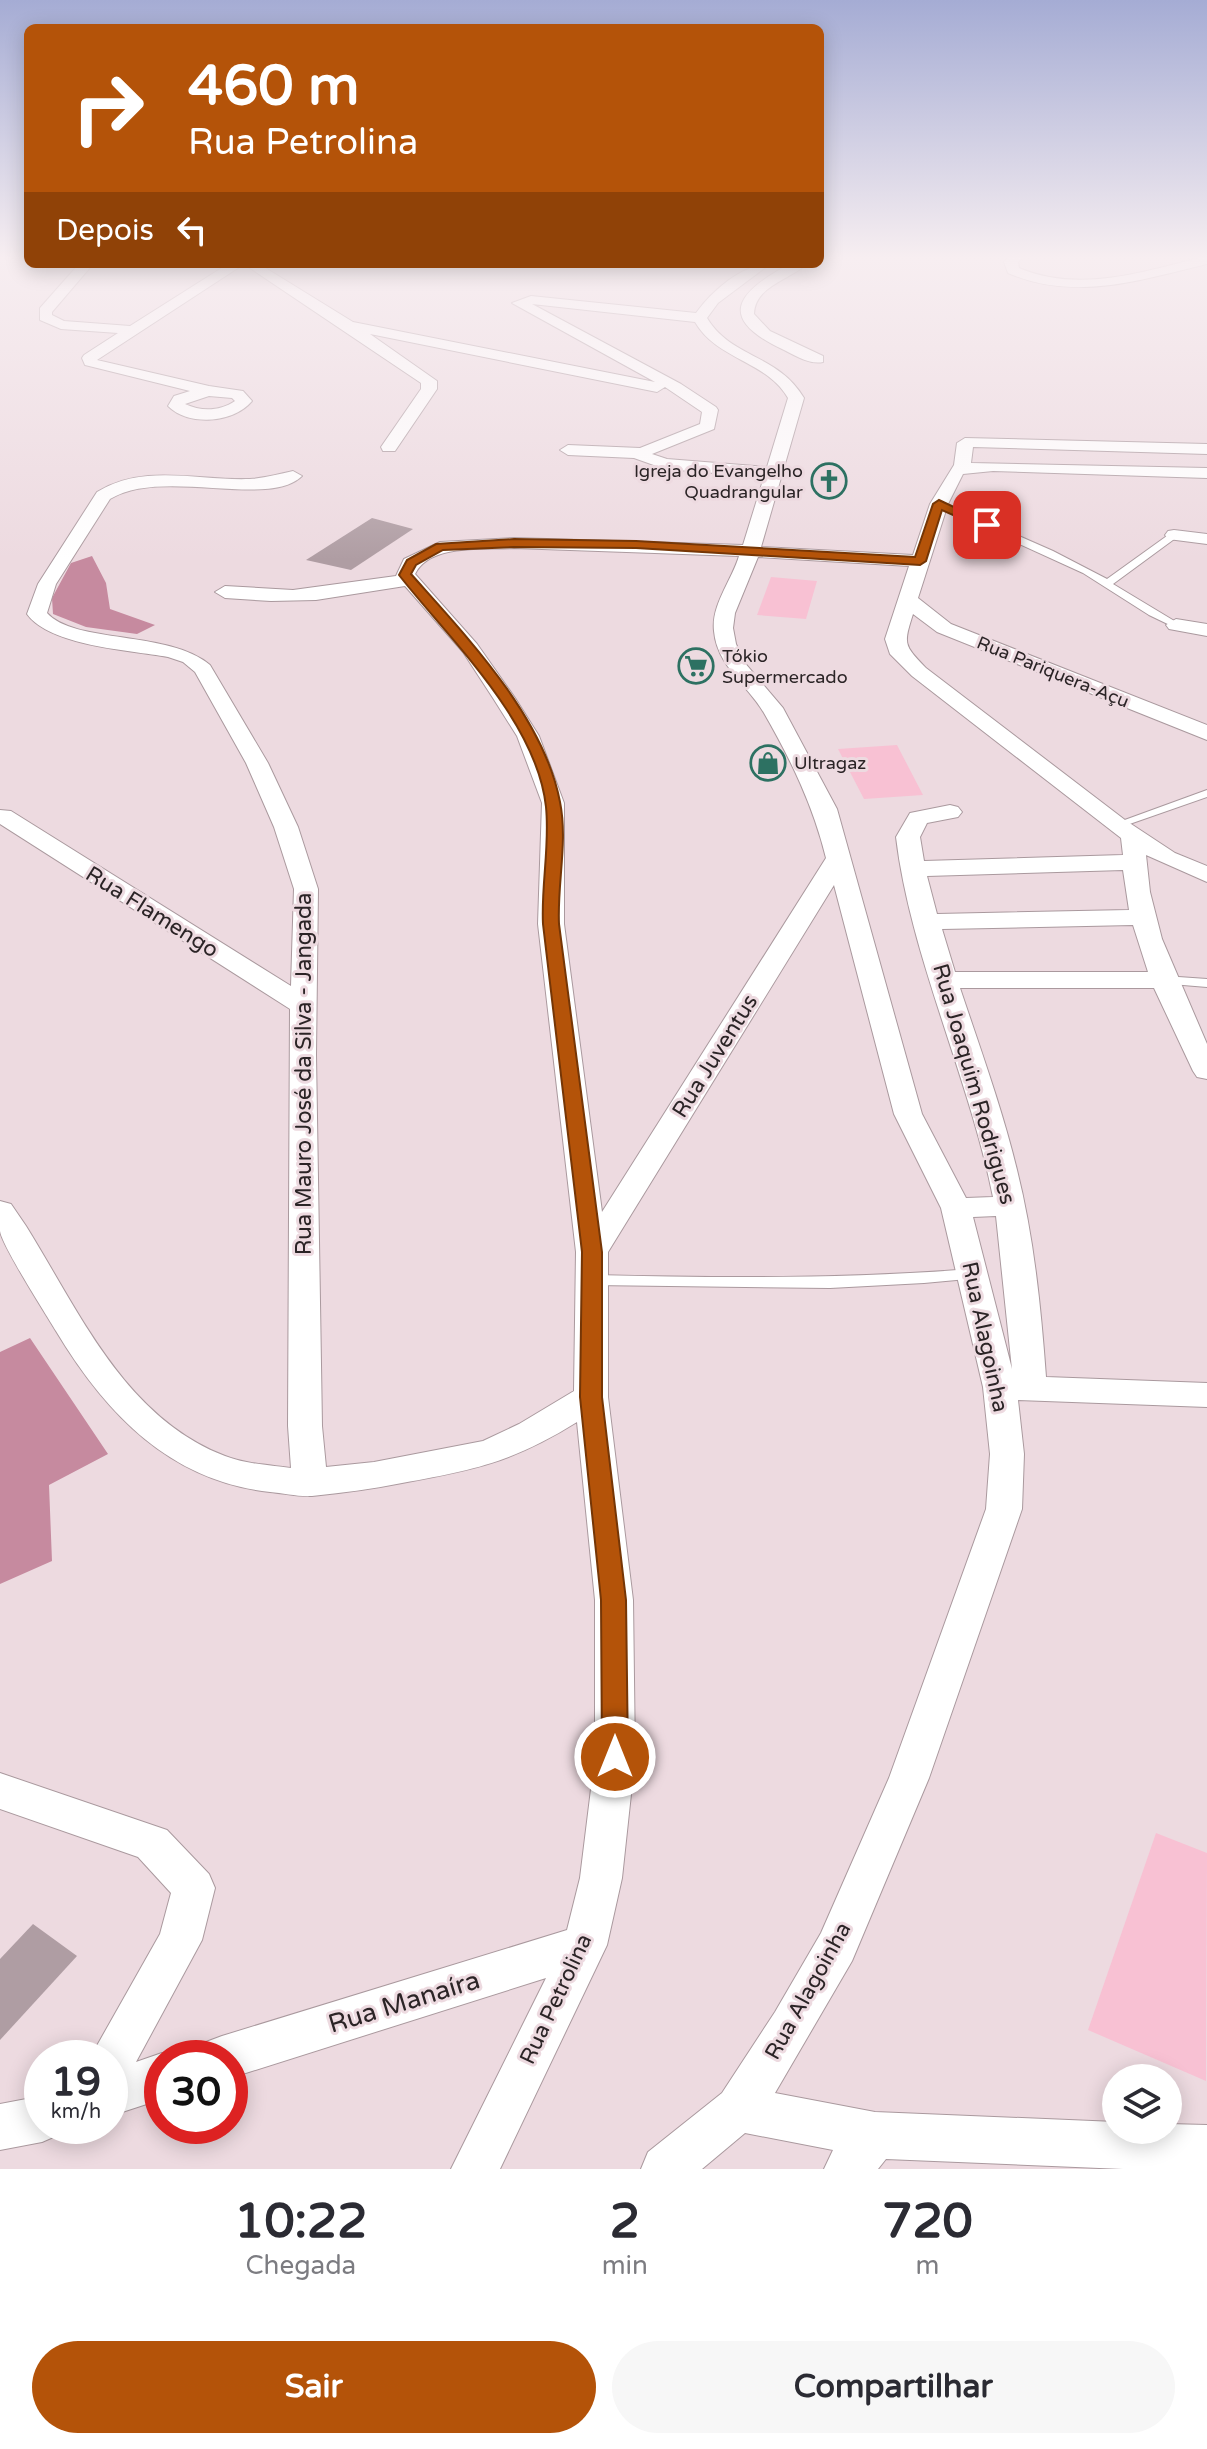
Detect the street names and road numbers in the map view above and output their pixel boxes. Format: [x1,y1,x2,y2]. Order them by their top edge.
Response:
street label: Rua Pariquera-Açu [974,631,1132,713]
street label: Rua Flamengo [81,861,223,963]
street label: Rua Mauro José da Silva - Jangada [291,893,317,1255]
street label: Rua Joaquim Rodrigues [927,961,1021,1207]
street label: Rua Juventus [667,990,763,1122]
street label: Rua Alagoinha [956,1259,1014,1415]
street label: Rua Alagoinha [760,1918,856,2064]
street label: Rua Petrolina [514,1930,598,2068]
street label: Rua Manaíra [324,1964,484,2040]

